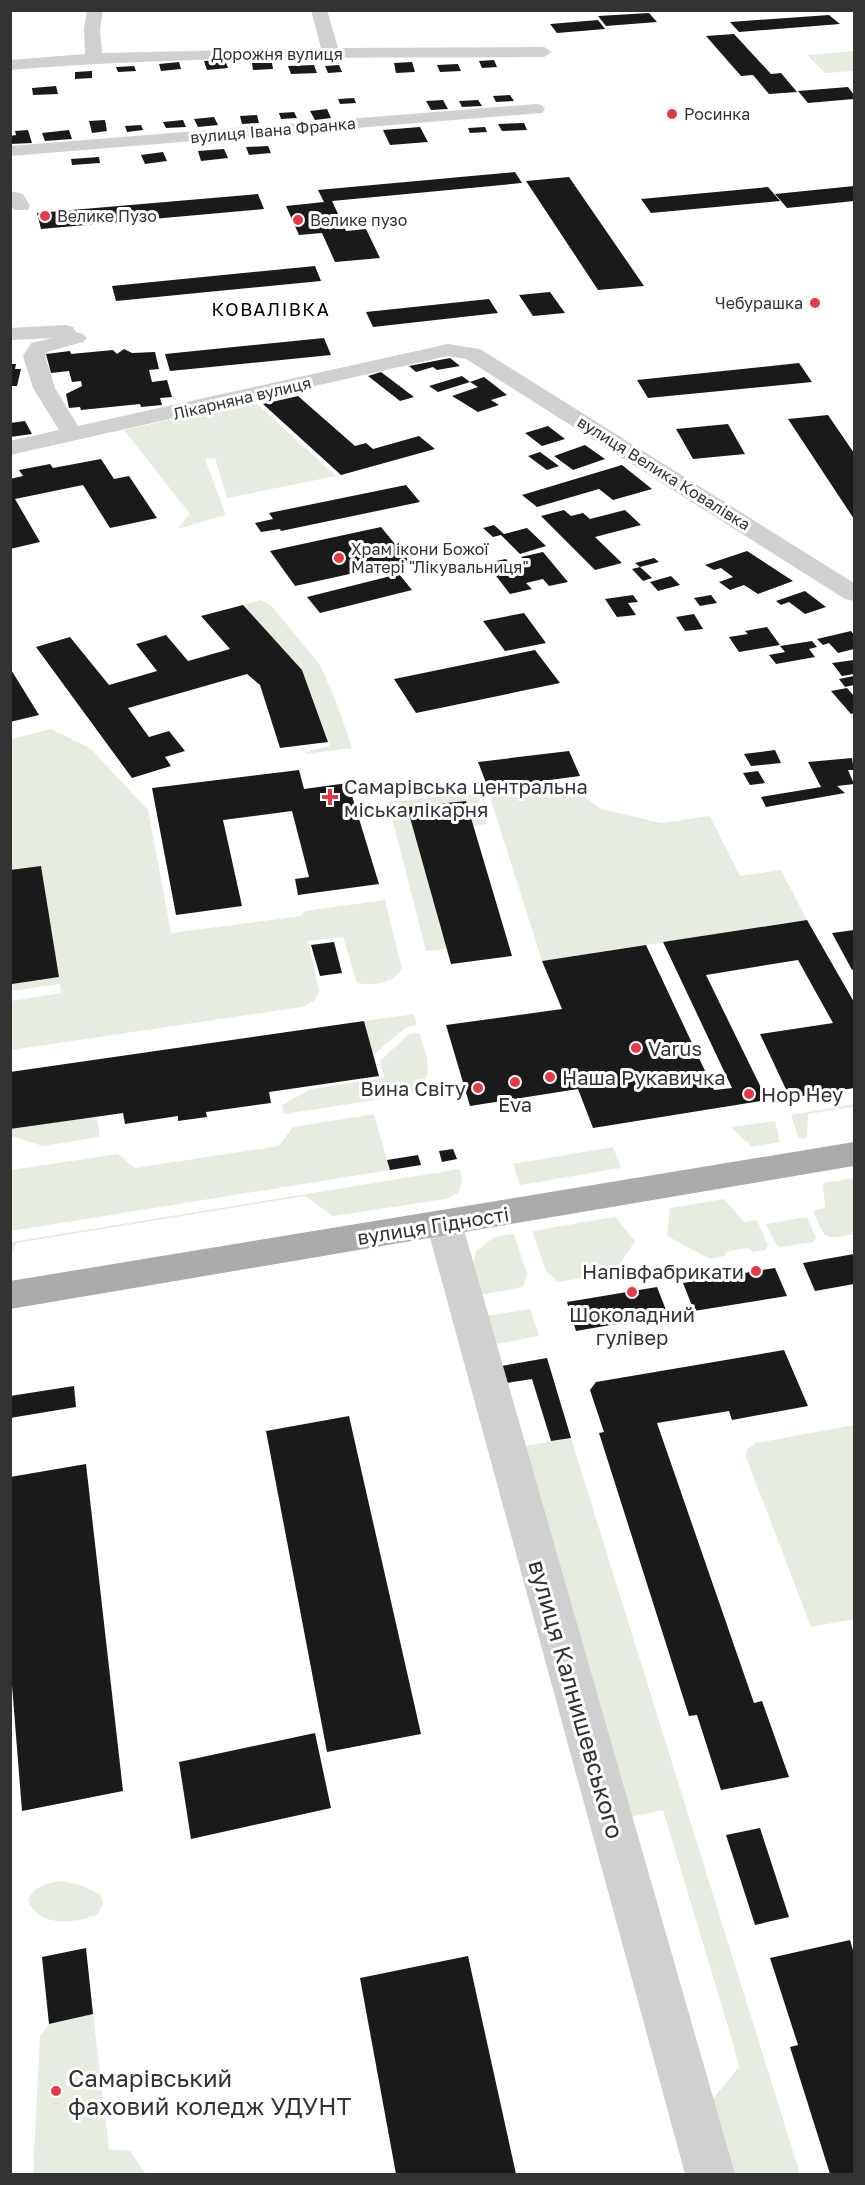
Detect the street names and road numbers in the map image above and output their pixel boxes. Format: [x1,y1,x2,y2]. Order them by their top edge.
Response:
street label: Дорожня вулиця [211,44,343,64]
street label: вулиця Івана Франка [189,113,357,147]
street label: Лікарняна вулиця [171,372,313,424]
street label: вулиця Велика Ковалівка [574,412,754,534]
street label: вулиця Гідності [355,1201,511,1249]
street label: вулиця Калнишевського [523,1556,631,1842]

